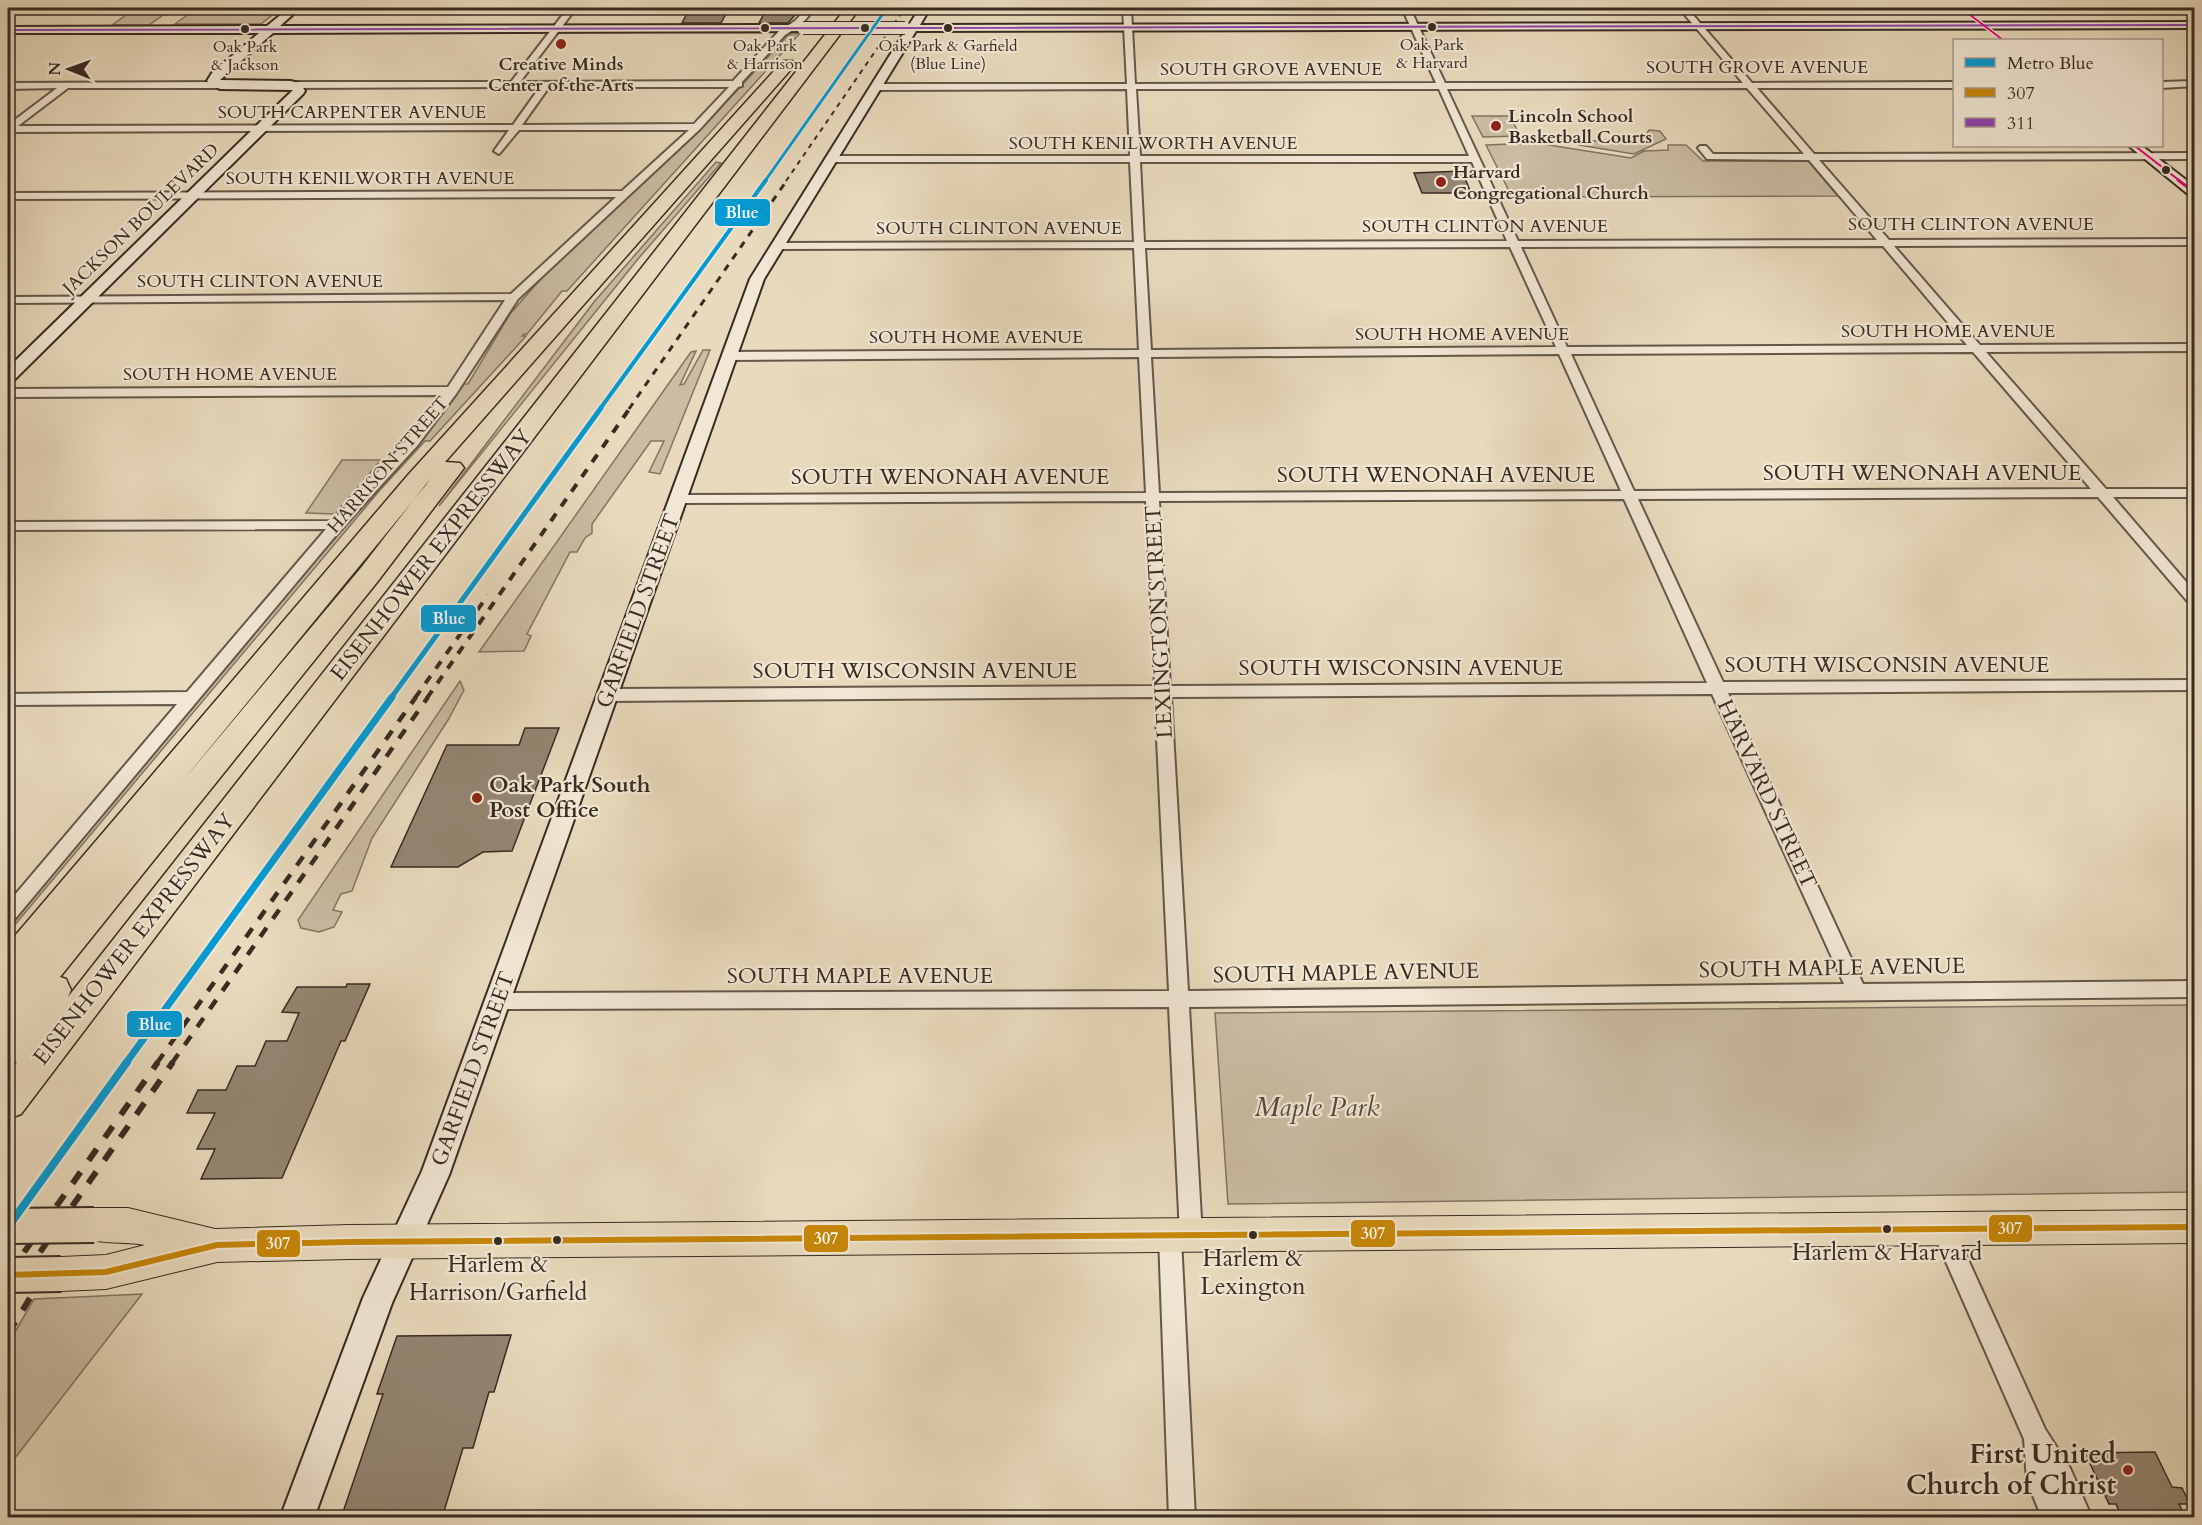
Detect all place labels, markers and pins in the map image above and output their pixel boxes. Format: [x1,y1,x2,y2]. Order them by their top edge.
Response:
marker: Oak Park & Harvard [1426,21,1438,33]
marker: Oak Park & Harrison [759,22,771,34]
unlabelled marker [859,22,871,34]
marker: Oak Park & Garfield (Blue Line) [942,22,954,34]
marker: Oak Park & Jackson [239,23,251,35]
place label: Oak Park & Harvard [1396,34,1468,74]
place label: Oak Park & Harrison [727,35,803,75]
place label: Oak Park & Garfield (Blue Line) [878,35,1018,75]
place label: Oak Park & Jackson [211,36,279,76]
marker: Creative Minds Center of the Arts [554,37,568,51]
place label: Creative Minds Center of the Arts [488,52,634,98]
place label: Lincoln School Basketball Courts [1508,104,1652,150]
marker: Lincoln School Basketball Courts [1489,119,1503,133]
place label: Harvard Congregational Church [1453,160,1649,206]
unlabelled marker [2160,164,2172,176]
marker: Harvard Congregational Church [1434,175,1448,189]
place label: Oak Park South Post Office [489,770,651,825]
marker: Oak Park South Post Office [470,791,484,805]
marker: Harlem & Harvard [1881,1223,1893,1235]
marker: Harlem & Lexington [1247,1229,1259,1241]
unlabelled marker [551,1234,563,1246]
marker: Harlem & Harrison/Garfield [492,1235,504,1247]
place label: Harlem & Harvard [1792,1236,1982,1269]
place label: Harlem & Lexington [1200,1242,1306,1303]
place label: Harlem & Harrison/Garfield [409,1248,587,1309]
place label: First United Church of Christ [1906,1436,2117,1504]
marker: First United Church of Christ [2121,1463,2135,1477]

